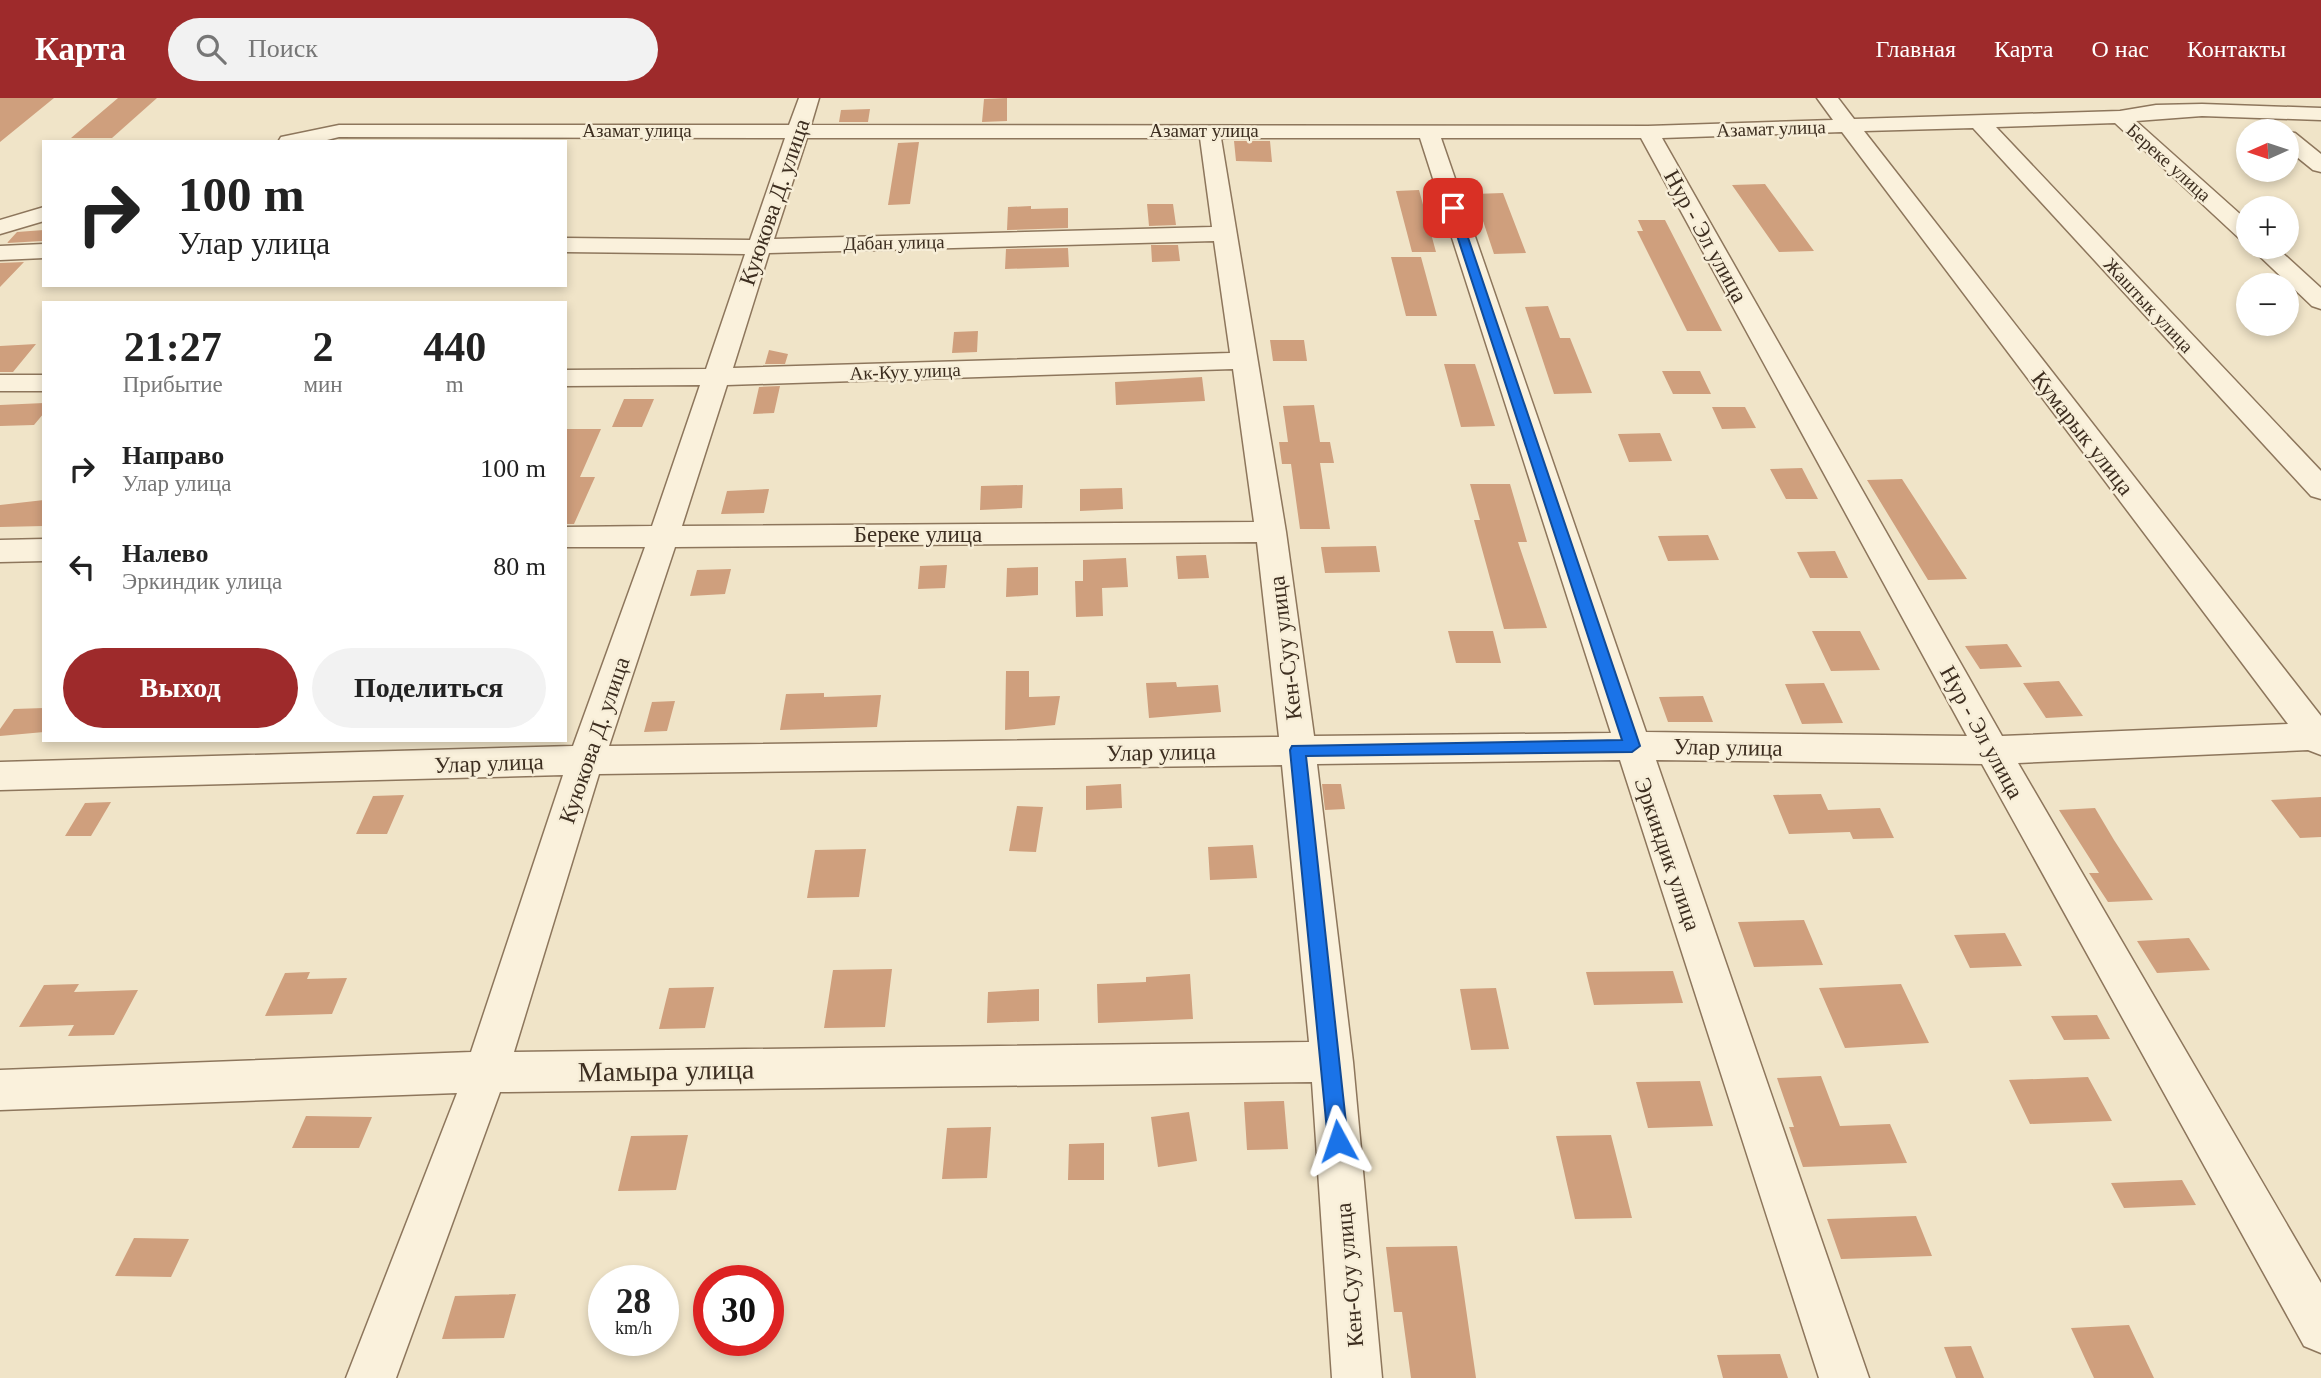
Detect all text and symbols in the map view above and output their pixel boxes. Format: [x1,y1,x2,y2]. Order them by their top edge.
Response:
search box [168,18,658,81]
icon: search [192,30,230,68]
text: Карта [35,31,126,67]
text: Поиск [248,34,318,63]
text: Главная [1875,36,1956,62]
text: Карта [1994,36,2053,62]
text: О нас [2091,36,2149,62]
text: Контакты [2187,36,2286,62]
street label: Куюкова Д. улица [734,116,815,289]
street label: Азамат улица [1716,116,1827,141]
street label: Береке улица [2122,119,2216,206]
north arrow [2236,119,2300,182]
map controls [2236,119,2299,336]
street label: Азамат улица [582,120,692,141]
street label: Азамат улица [1149,120,1259,141]
street label: Нур - Эл улица [1659,166,1752,307]
text: 100 m [178,167,305,222]
icon: right [63,168,154,259]
pin [1423,178,1483,238]
icon: arrive [1434,189,1472,227]
button: + [2236,196,2299,259]
text: Улар улица [178,225,330,261]
street label: Дабан улица [843,231,945,254]
street label: Жаштык улица [2099,254,2198,357]
button: − [2236,273,2299,336]
text: 21:27 [124,324,222,370]
text: 2 [313,324,334,370]
text: 440 [423,324,486,370]
street label: Ак-Куу улица [849,359,962,384]
street label: Кумарык улица [2027,366,2139,500]
text: Прибытие [123,372,223,397]
text: мин [303,372,343,397]
text: m [446,372,464,397]
text: Направо [122,441,224,470]
icon: right [63,450,101,488]
text: 100 m [480,454,546,483]
text: Улар улица [122,471,231,496]
street label: Береке улица [854,522,982,547]
text: Налево [122,539,208,568]
icon: left [63,548,101,586]
text: 80 m [493,552,546,581]
text: Эркиндик улица [122,569,282,594]
street label: Кен-Суу улица [1264,574,1307,721]
button: Выход [63,648,298,728]
button: Поделиться [312,648,546,728]
street label: Куюкова Д. улица [554,654,635,827]
street label: Нур - Эл улица [1935,662,2028,803]
street label: Улар улица [1673,734,1783,761]
street label: Улар улица [1106,739,1216,766]
street label: Улар улица [434,749,544,778]
street label: Эркиндик улица [1630,774,1705,934]
street label: Мамыра улица [578,1053,755,1088]
position arrow [1301,1104,1375,1178]
street label: Кен-Суу улица [1331,1202,1368,1348]
speed limit sign: 30 [693,1265,784,1356]
text: 28 [616,1282,651,1321]
text: km/h [615,1318,652,1338]

